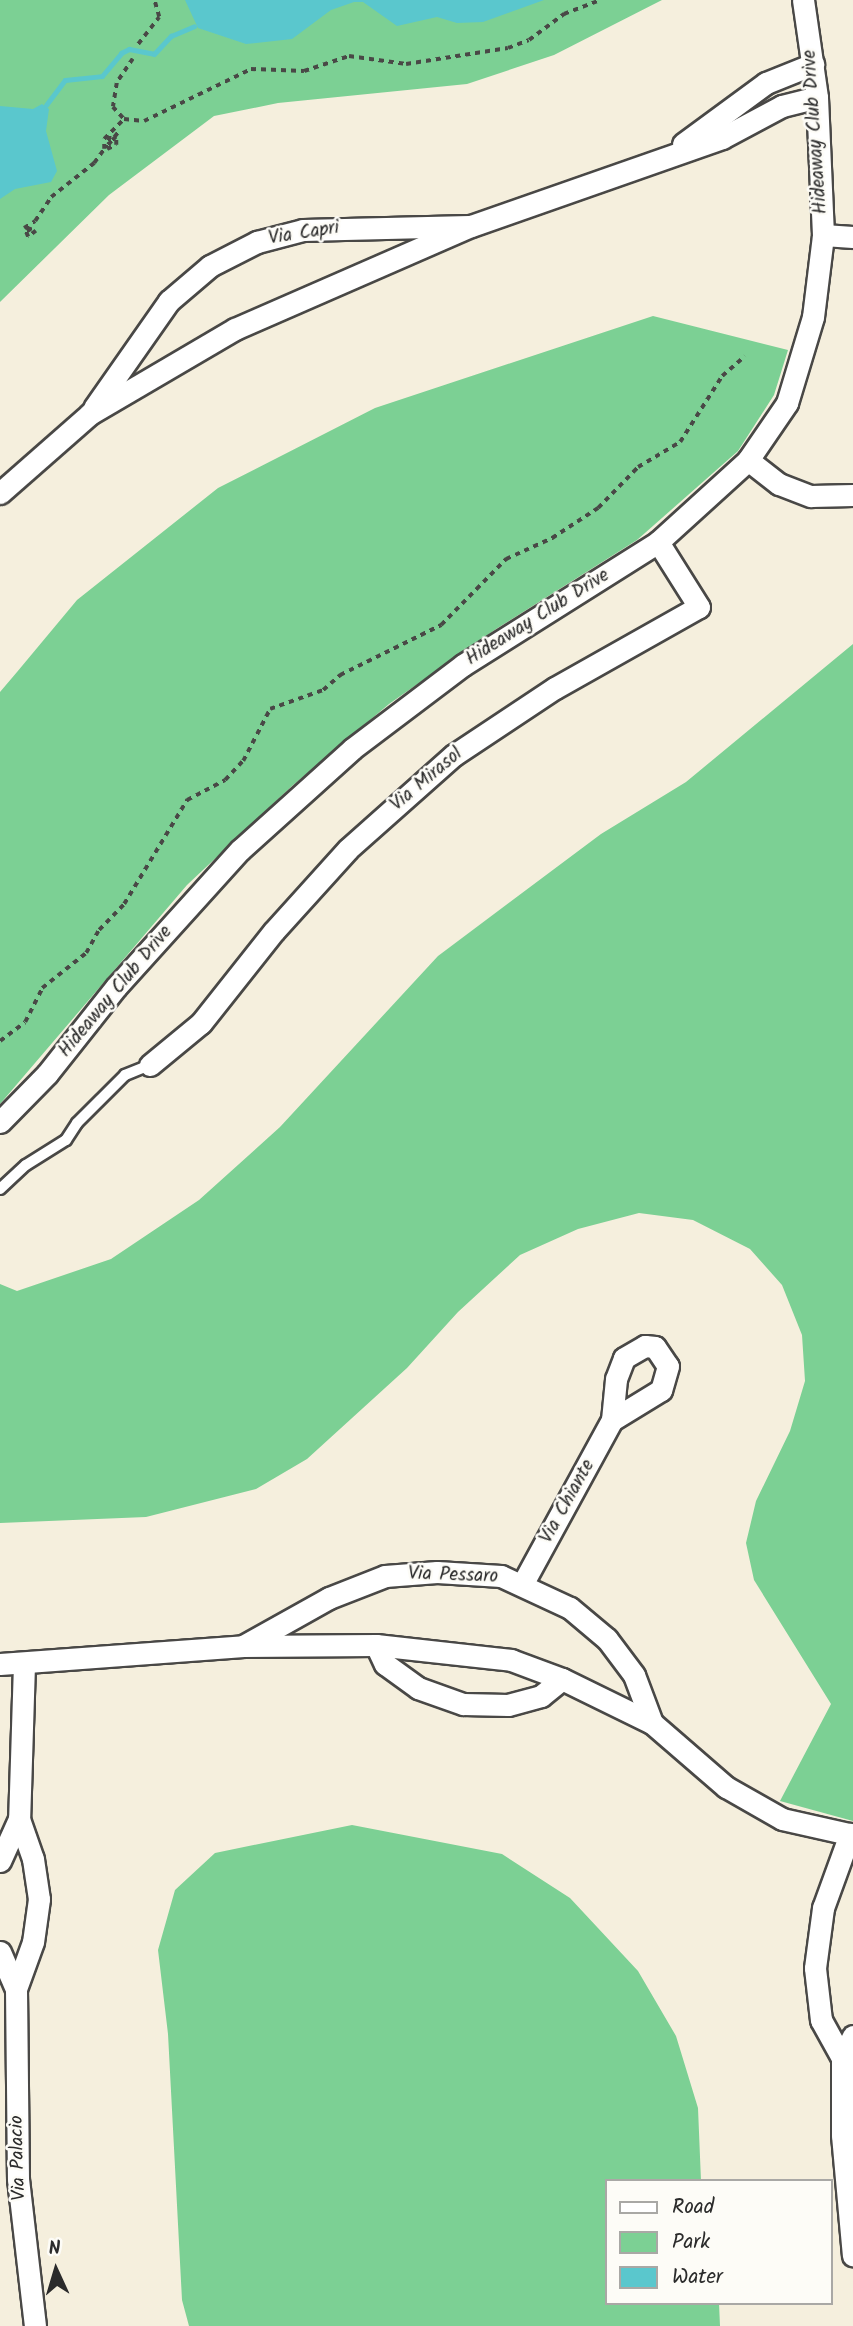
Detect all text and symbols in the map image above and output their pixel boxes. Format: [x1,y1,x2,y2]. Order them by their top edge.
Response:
street label: Hideaway Club Drive [799,49,833,215]
street label: Via Capri [267,217,341,251]
street label: Hideaway Club Drive [462,565,614,671]
street label: Via Mirasol [386,743,468,817]
street label: Hideaway Club Drive [54,922,178,1062]
street label: Via Chiante [536,1456,600,1548]
street label: Via Pessaro [408,1563,498,1589]
street label: Via Palacio [6,2115,32,2201]
legend [604,2179,832,2305]
text: Road [672,2191,714,2224]
text: Park [672,2226,710,2259]
text: N [48,2234,62,2264]
north arrow [21,2235,91,2305]
text: Water [672,2261,723,2294]

